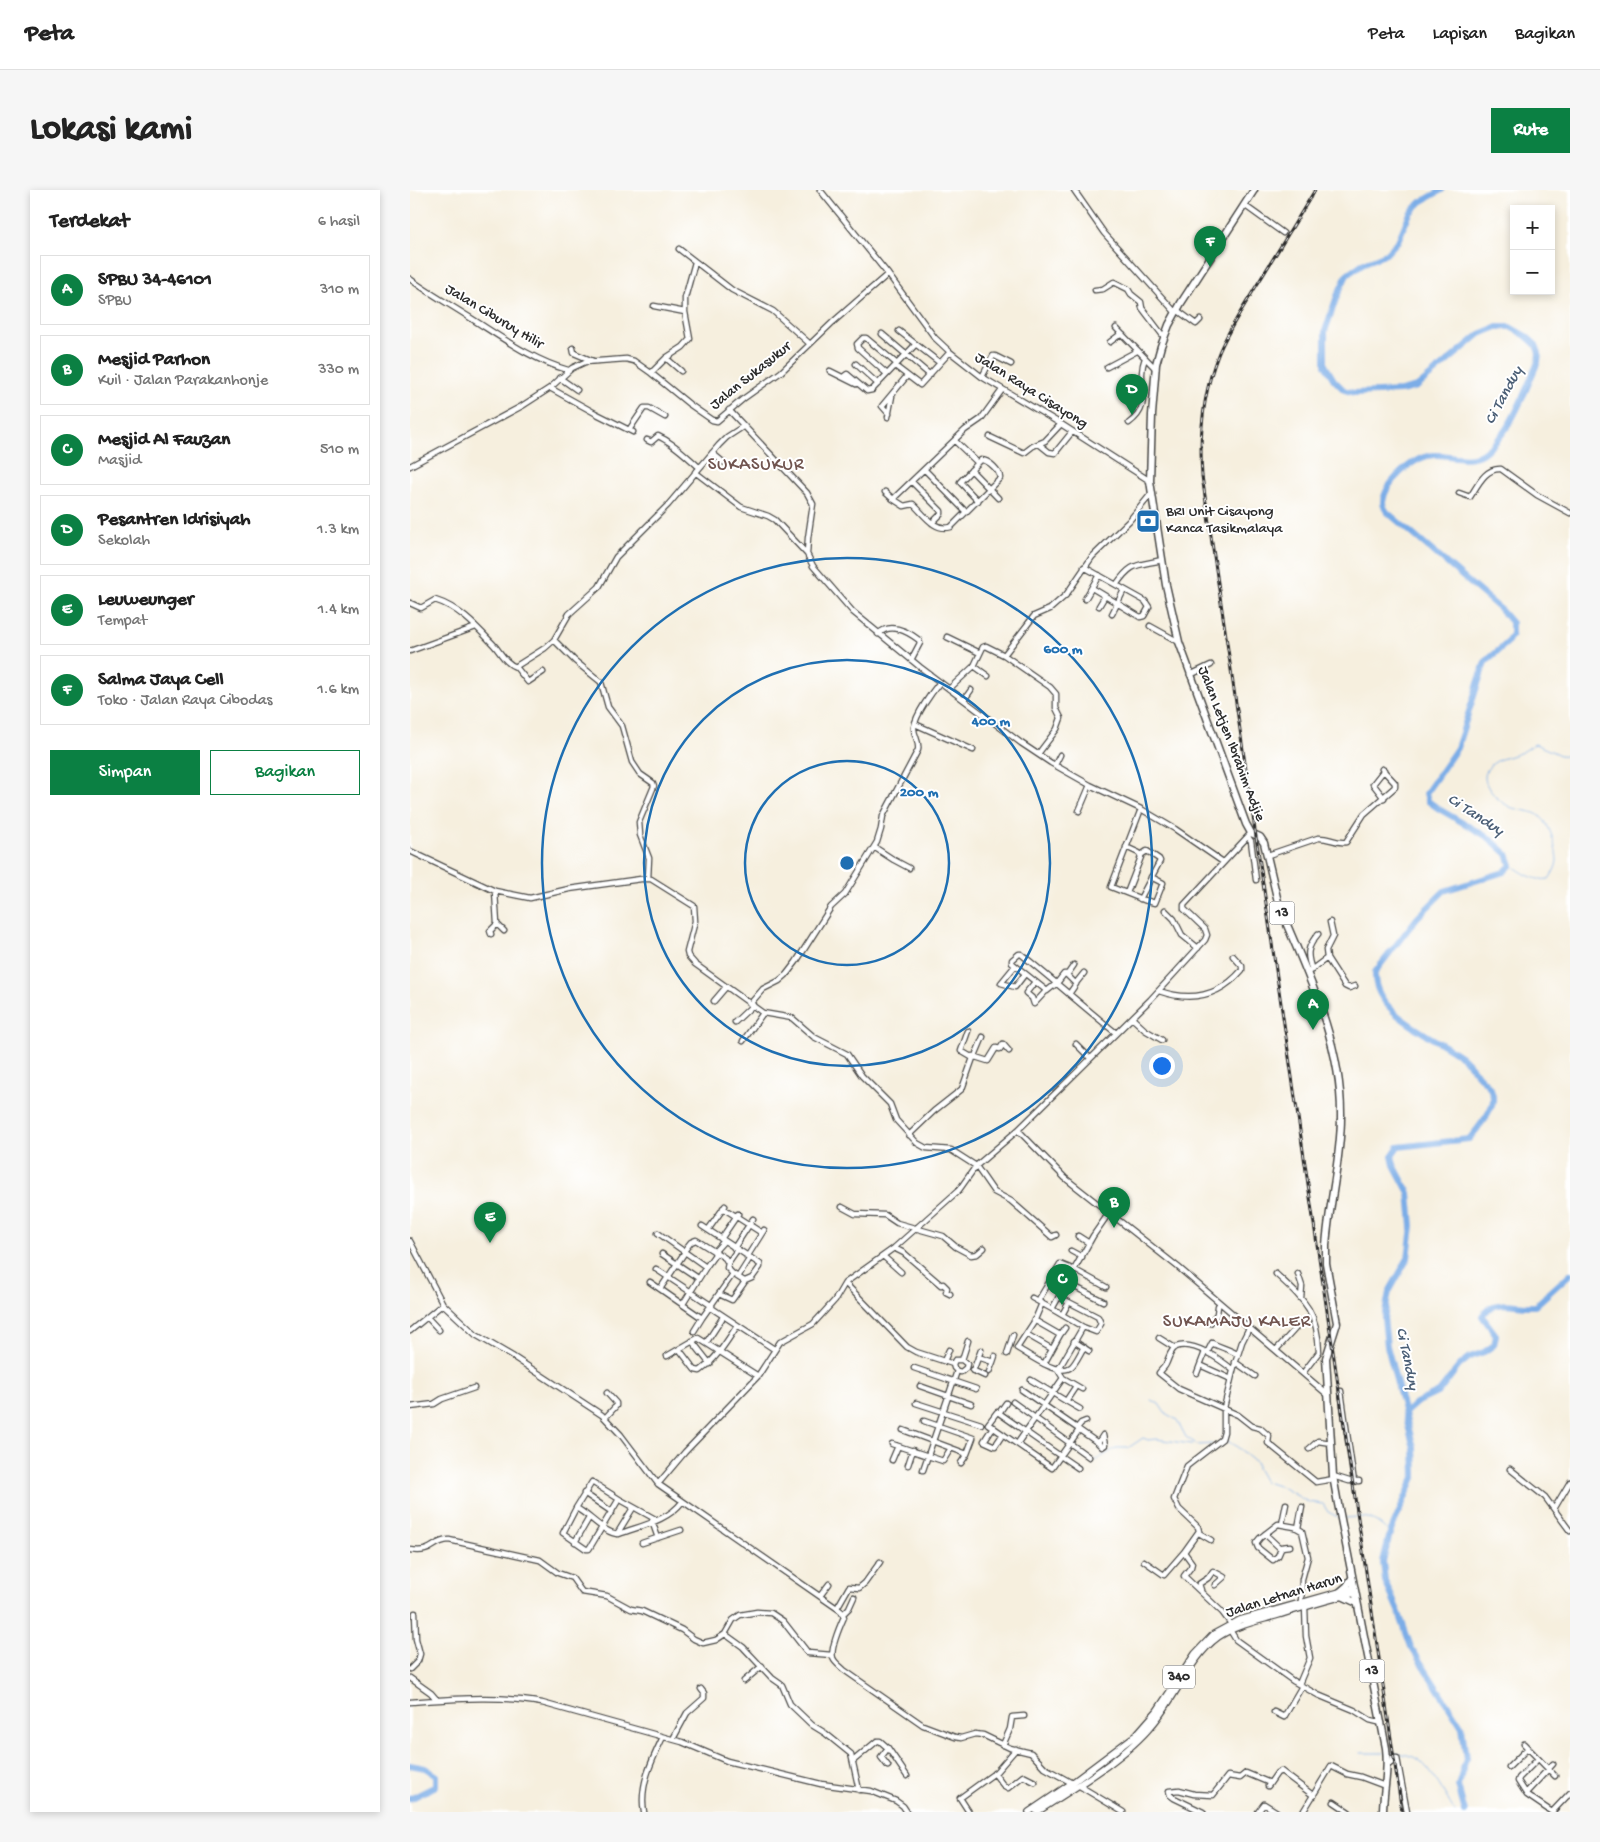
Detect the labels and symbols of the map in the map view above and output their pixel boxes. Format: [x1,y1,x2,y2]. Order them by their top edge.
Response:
pin: F [1194,226,1226,267]
street label: Jalan Ciburuy Hilir [441,280,548,354]
street label: Jalan Sukasukur [707,337,797,414]
street label: Jalan Raya Cisayong [971,349,1091,433]
water label: Ci Tanduy [1482,363,1529,428]
pin: D [1116,374,1148,415]
district label: SUKASUKUR [708,455,804,476]
place label: BRI Unit Cisayong Kanca Tasikmalaya [1165,503,1283,538]
bank icon: BRI Unit Cisayong Kanca Tasikmalaya [1135,508,1161,534]
text: 600 m [1044,641,1083,659]
street label: Jalan Letjen Ibrahim Adjie [1193,664,1269,824]
text: 400 m [971,713,1011,731]
text: 200 m [900,784,939,802]
water label: Ci Tanduy [1443,791,1508,842]
centre of rings [838,854,856,872]
road number: 13 [1270,901,1294,924]
pin: A [1297,989,1329,1030]
your location [1149,1053,1175,1079]
pin: B [1098,1187,1130,1228]
pin: E [474,1202,506,1243]
pin: C [1046,1264,1078,1305]
district label: SUKAMAJU KALER [1163,1312,1311,1333]
water label: Ci Tanduy [1390,1326,1422,1393]
street label: Jalan Letnan Harun [1224,1570,1344,1622]
road number: 13 [1360,1660,1384,1682]
road number: 340 [1163,1665,1195,1688]

